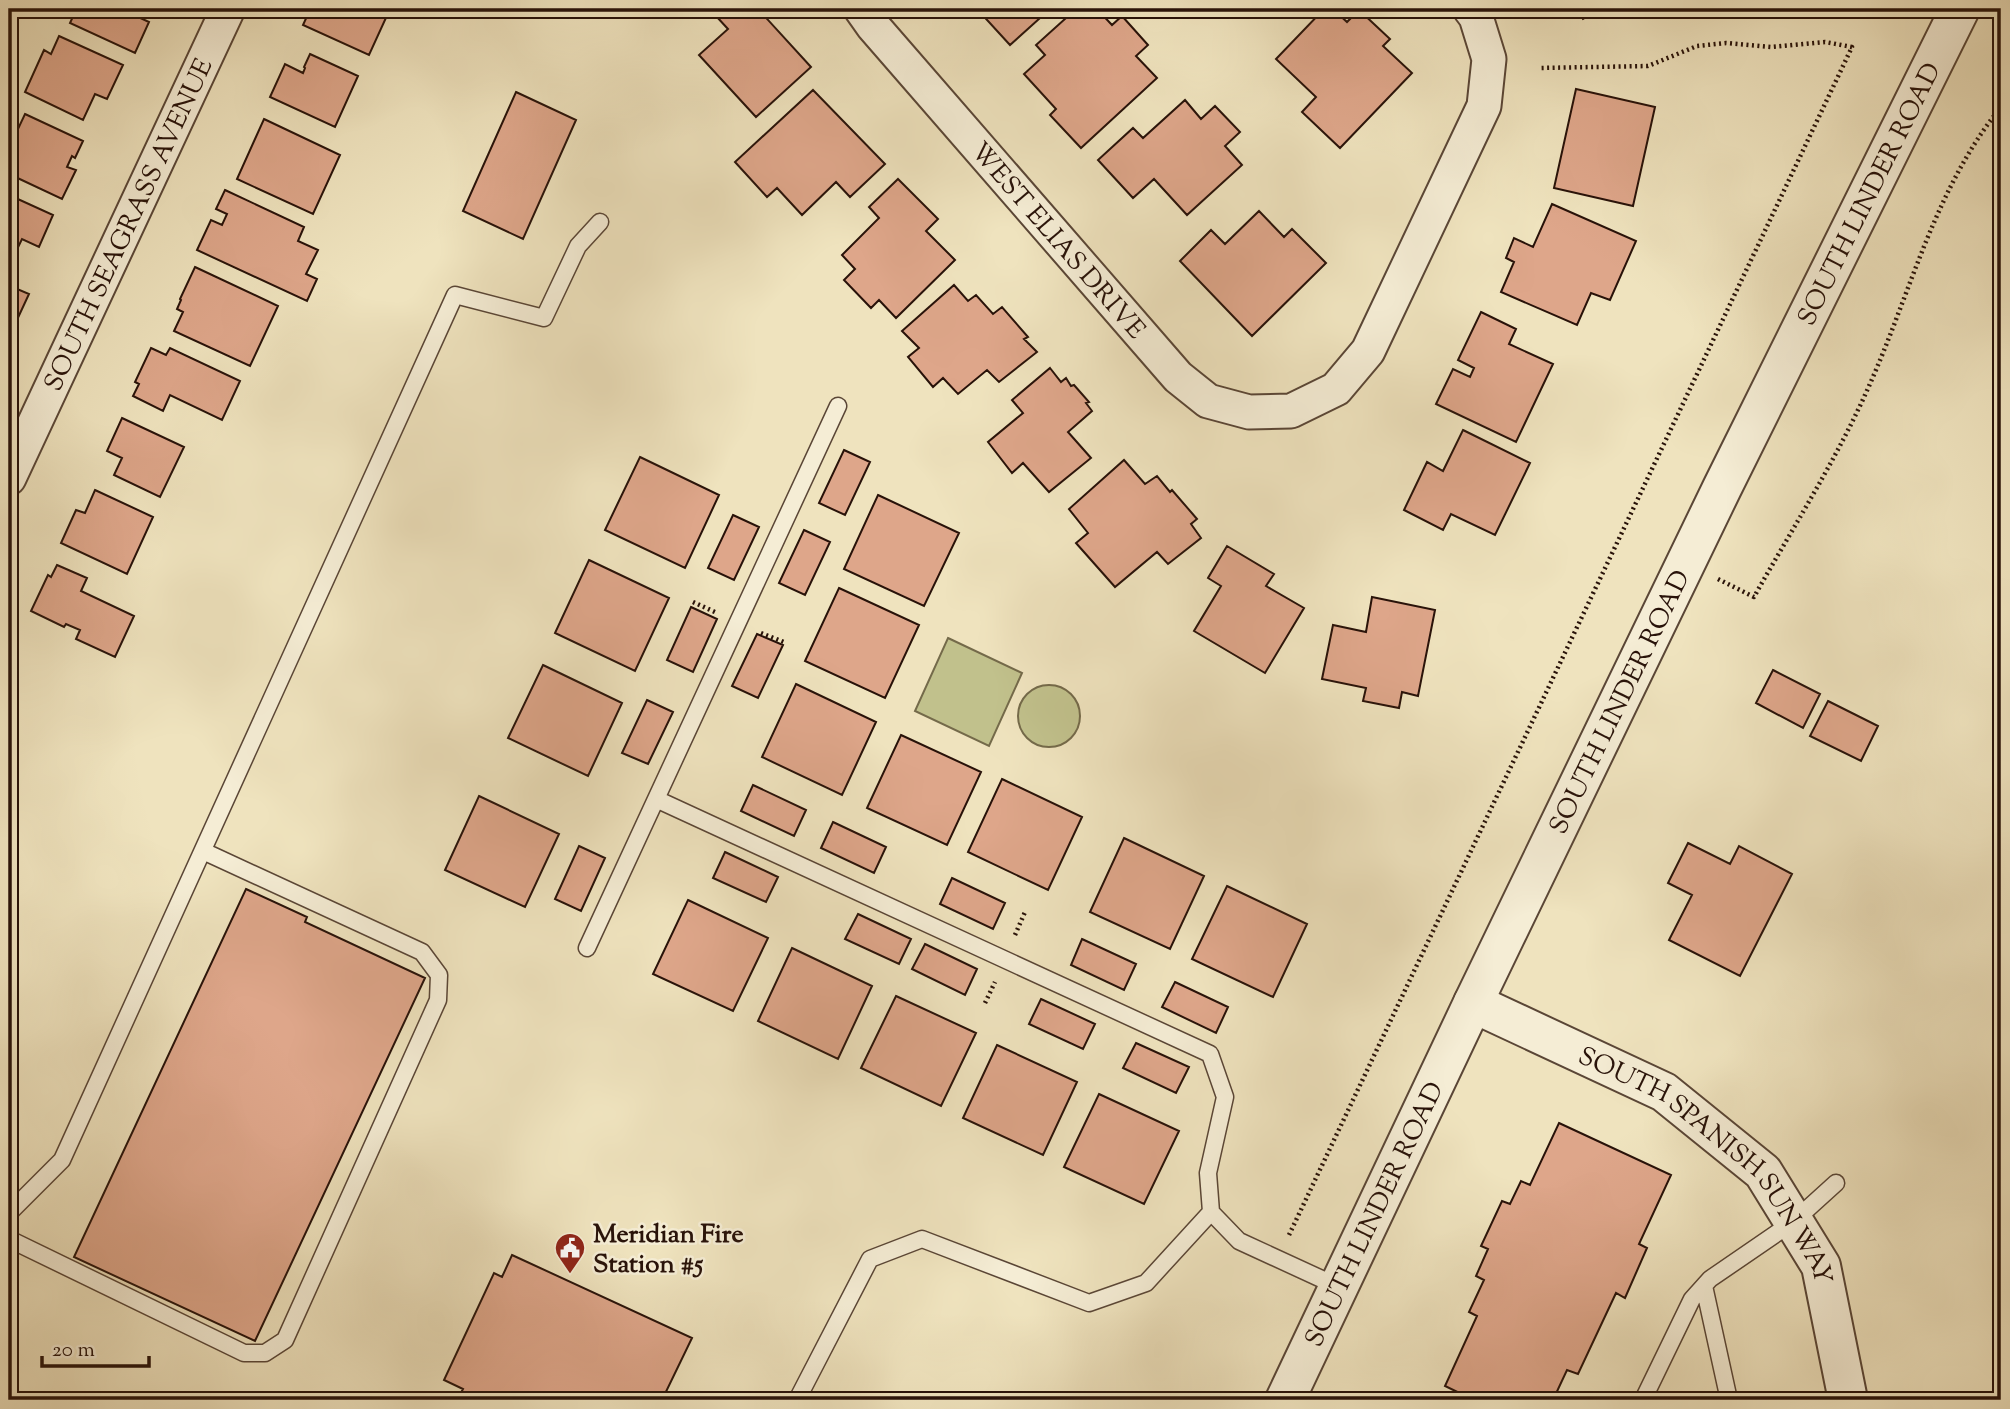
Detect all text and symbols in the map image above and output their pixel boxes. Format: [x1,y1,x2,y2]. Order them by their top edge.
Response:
street label: SOUTH SEAGRASS AVENUE [36,53,223,398]
street label: SOUTH LINDER ROAD [1790,57,1951,333]
street label: WEST ELIAS DRIVE [961,135,1153,348]
street label: SOUTH LINDER ROAD [1541,564,1701,841]
street label: SOUTH SPANISH SUN WAY [1571,1039,1840,1287]
street label: SOUTH LINDER ROAD [1297,1076,1454,1354]
place label: Meridian Fire Station #5 [593,1217,744,1284]
public building icon: Meridian Fire Station #5 [553,1231,587,1275]
scale bar [42,1325,149,1369]
text: 20 m [52,1336,95,1366]

